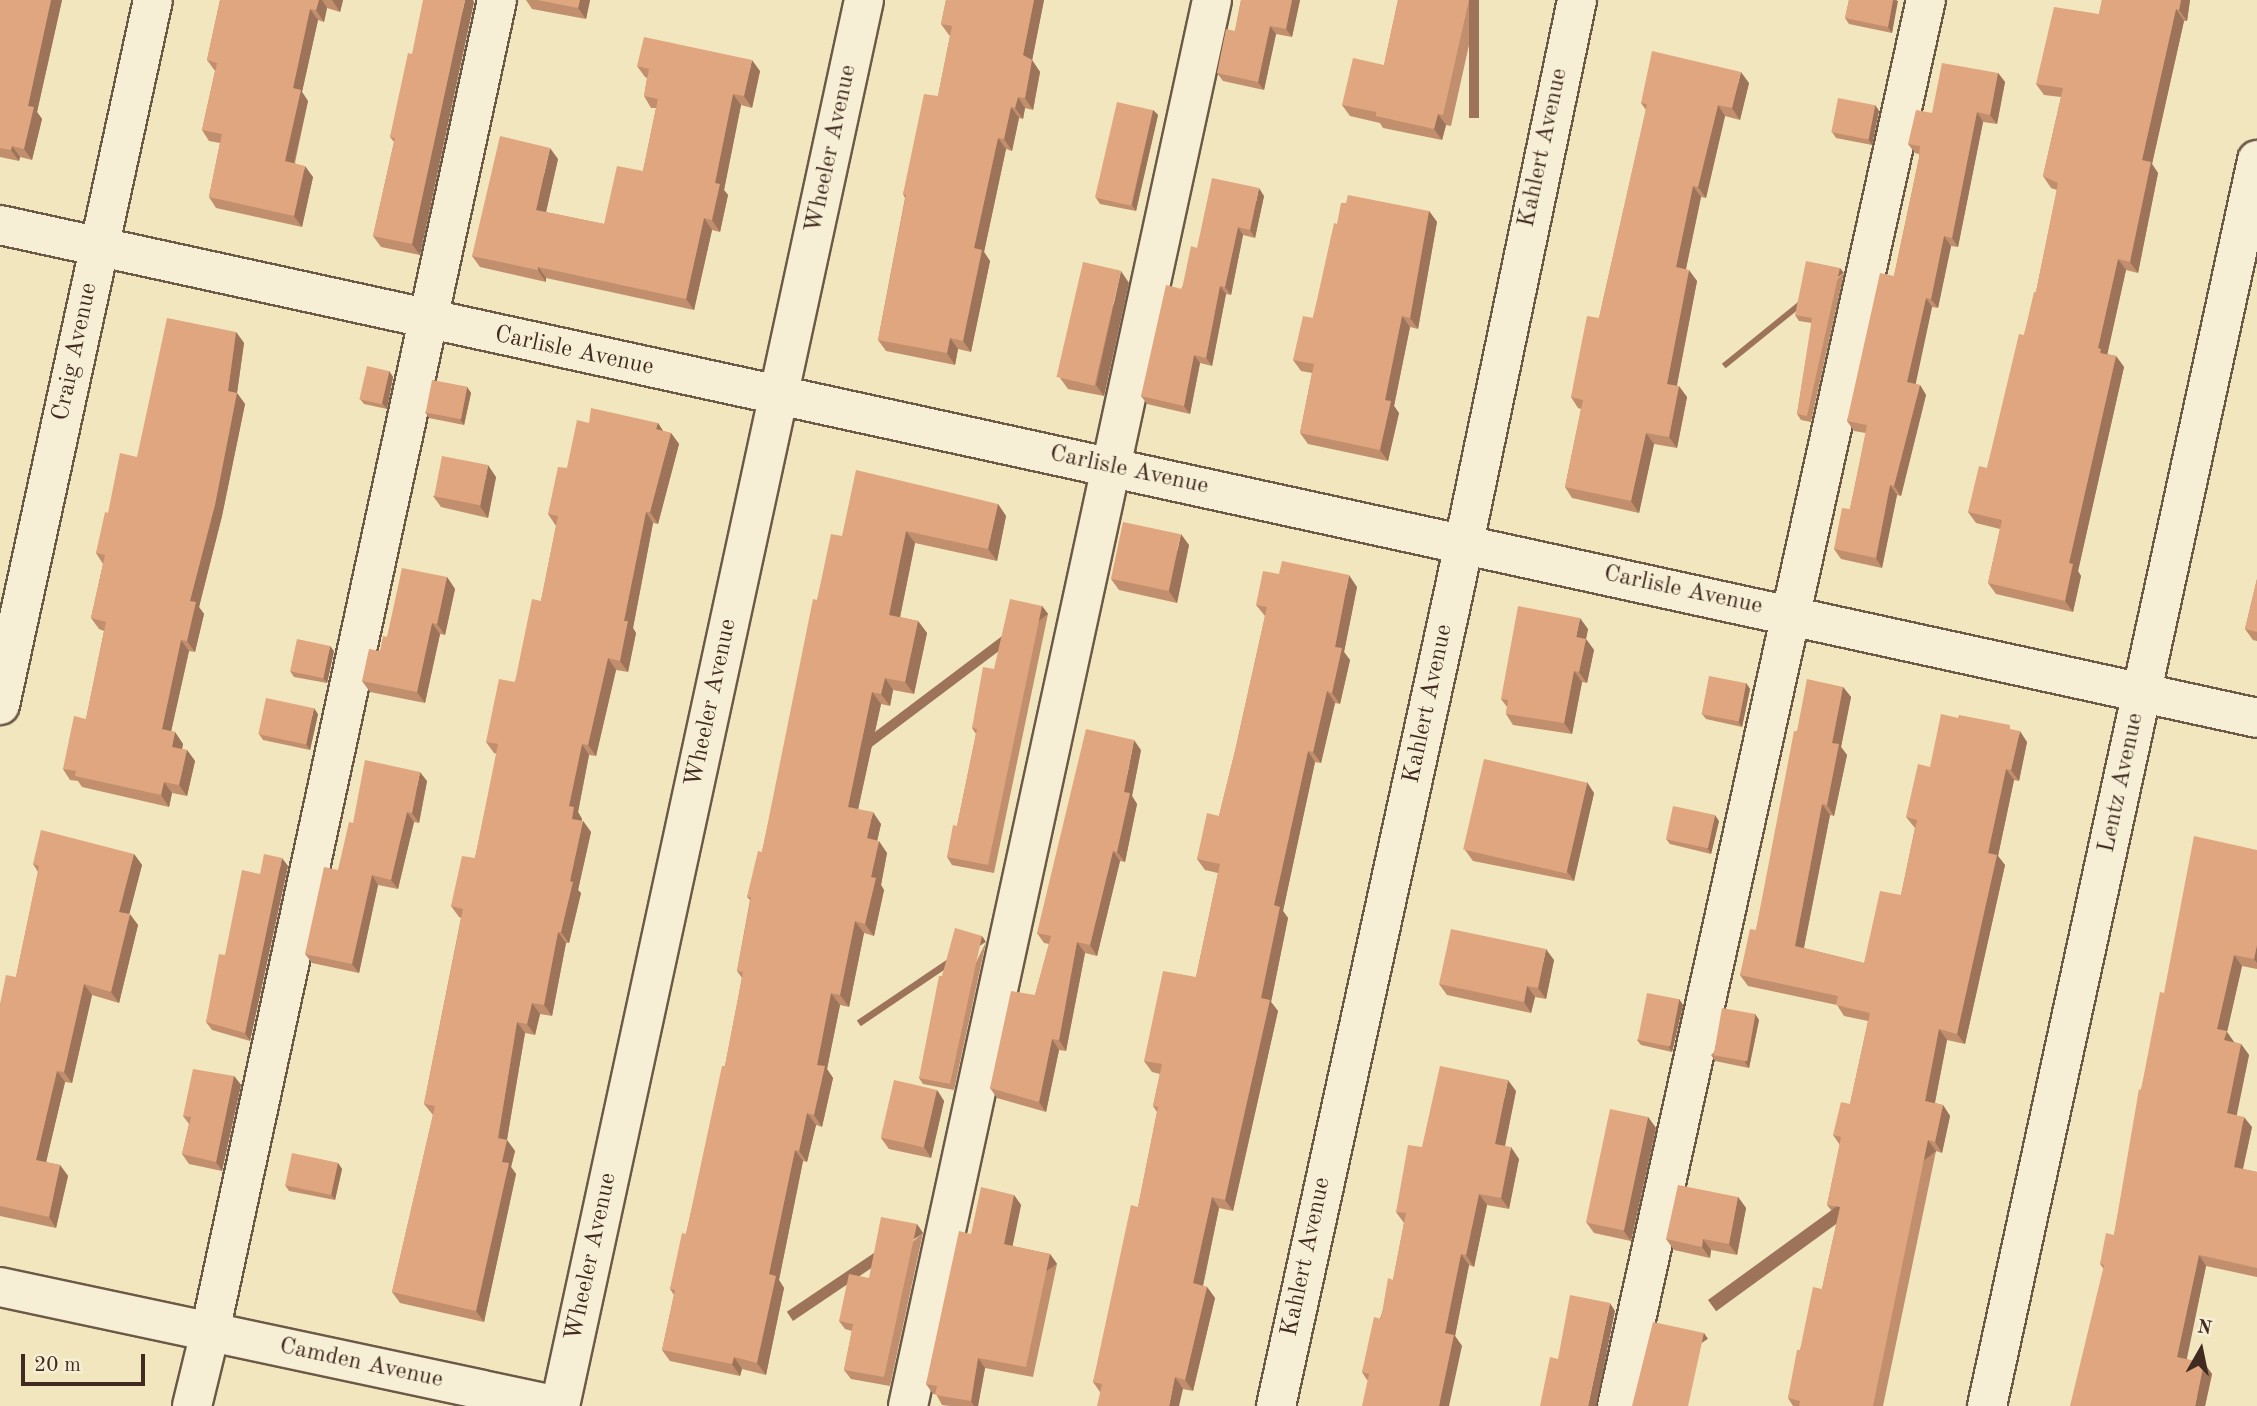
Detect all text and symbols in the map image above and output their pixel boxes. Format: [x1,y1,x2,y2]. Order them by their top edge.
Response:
street label: Wheeler Avenue [800,62,864,236]
street label: Kahlert Avenue [1513,66,1575,230]
street label: Craig Avenue [47,280,105,424]
street label: Carlisle Avenue [492,321,656,383]
street label: Carlisle Avenue [1047,440,1211,502]
street label: Carlisle Avenue [1601,560,1765,622]
street label: Wheeler Avenue [680,616,744,790]
street label: Kahlert Avenue [1398,622,1460,786]
street label: Lentz Avenue [2093,711,2151,855]
street label: Wheeler Avenue [560,1170,624,1344]
street label: Kahlert Avenue [1276,1175,1338,1339]
north arrow [2166,1315,2236,1385]
text: N [2196,1318,2213,1339]
street label: Camden Avenue [277,1333,445,1395]
scale bar [24,1340,149,1384]
text: 20 m [34,1355,81,1376]

